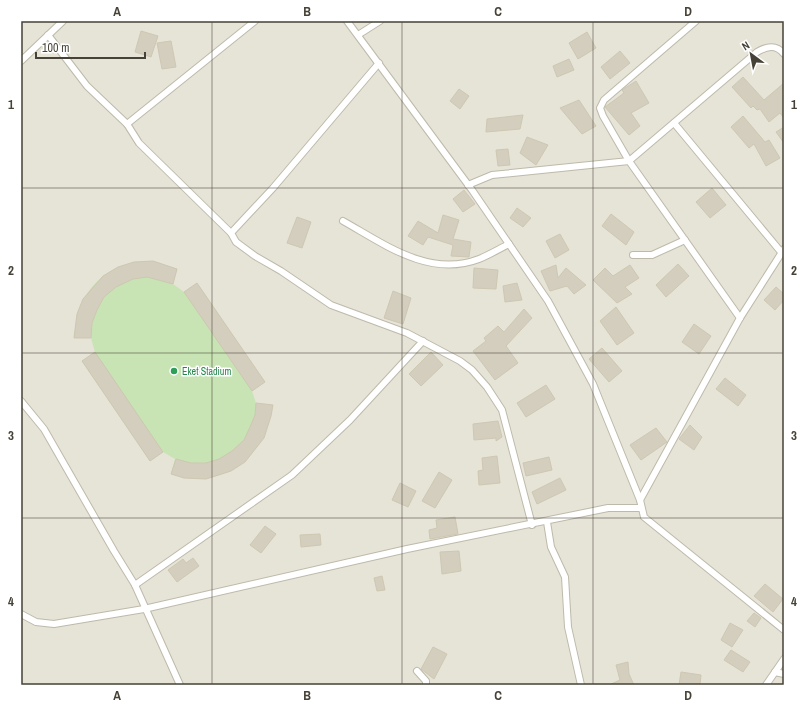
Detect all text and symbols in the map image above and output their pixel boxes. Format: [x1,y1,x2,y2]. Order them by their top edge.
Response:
text: A [113,3,121,20]
text: B [303,3,311,20]
text: C [494,3,502,20]
text: D [684,3,692,20]
scale bar [36,34,145,60]
north arrow [731,34,771,74]
text: N [739,38,752,53]
text: 100 m [42,40,69,56]
text: 1 [8,96,14,113]
text: 1 [791,96,797,113]
text: 2 [8,262,14,279]
text: 2 [791,262,797,279]
place label: Eket Stadium [182,365,231,378]
marker: Eket Stadium [169,366,179,376]
text: 3 [8,427,14,444]
text: 3 [791,427,797,444]
text: 4 [8,593,14,610]
text: 4 [791,593,797,610]
text: A [113,687,121,704]
text: B [303,687,311,704]
text: C [494,687,502,704]
text: D [684,687,692,704]

